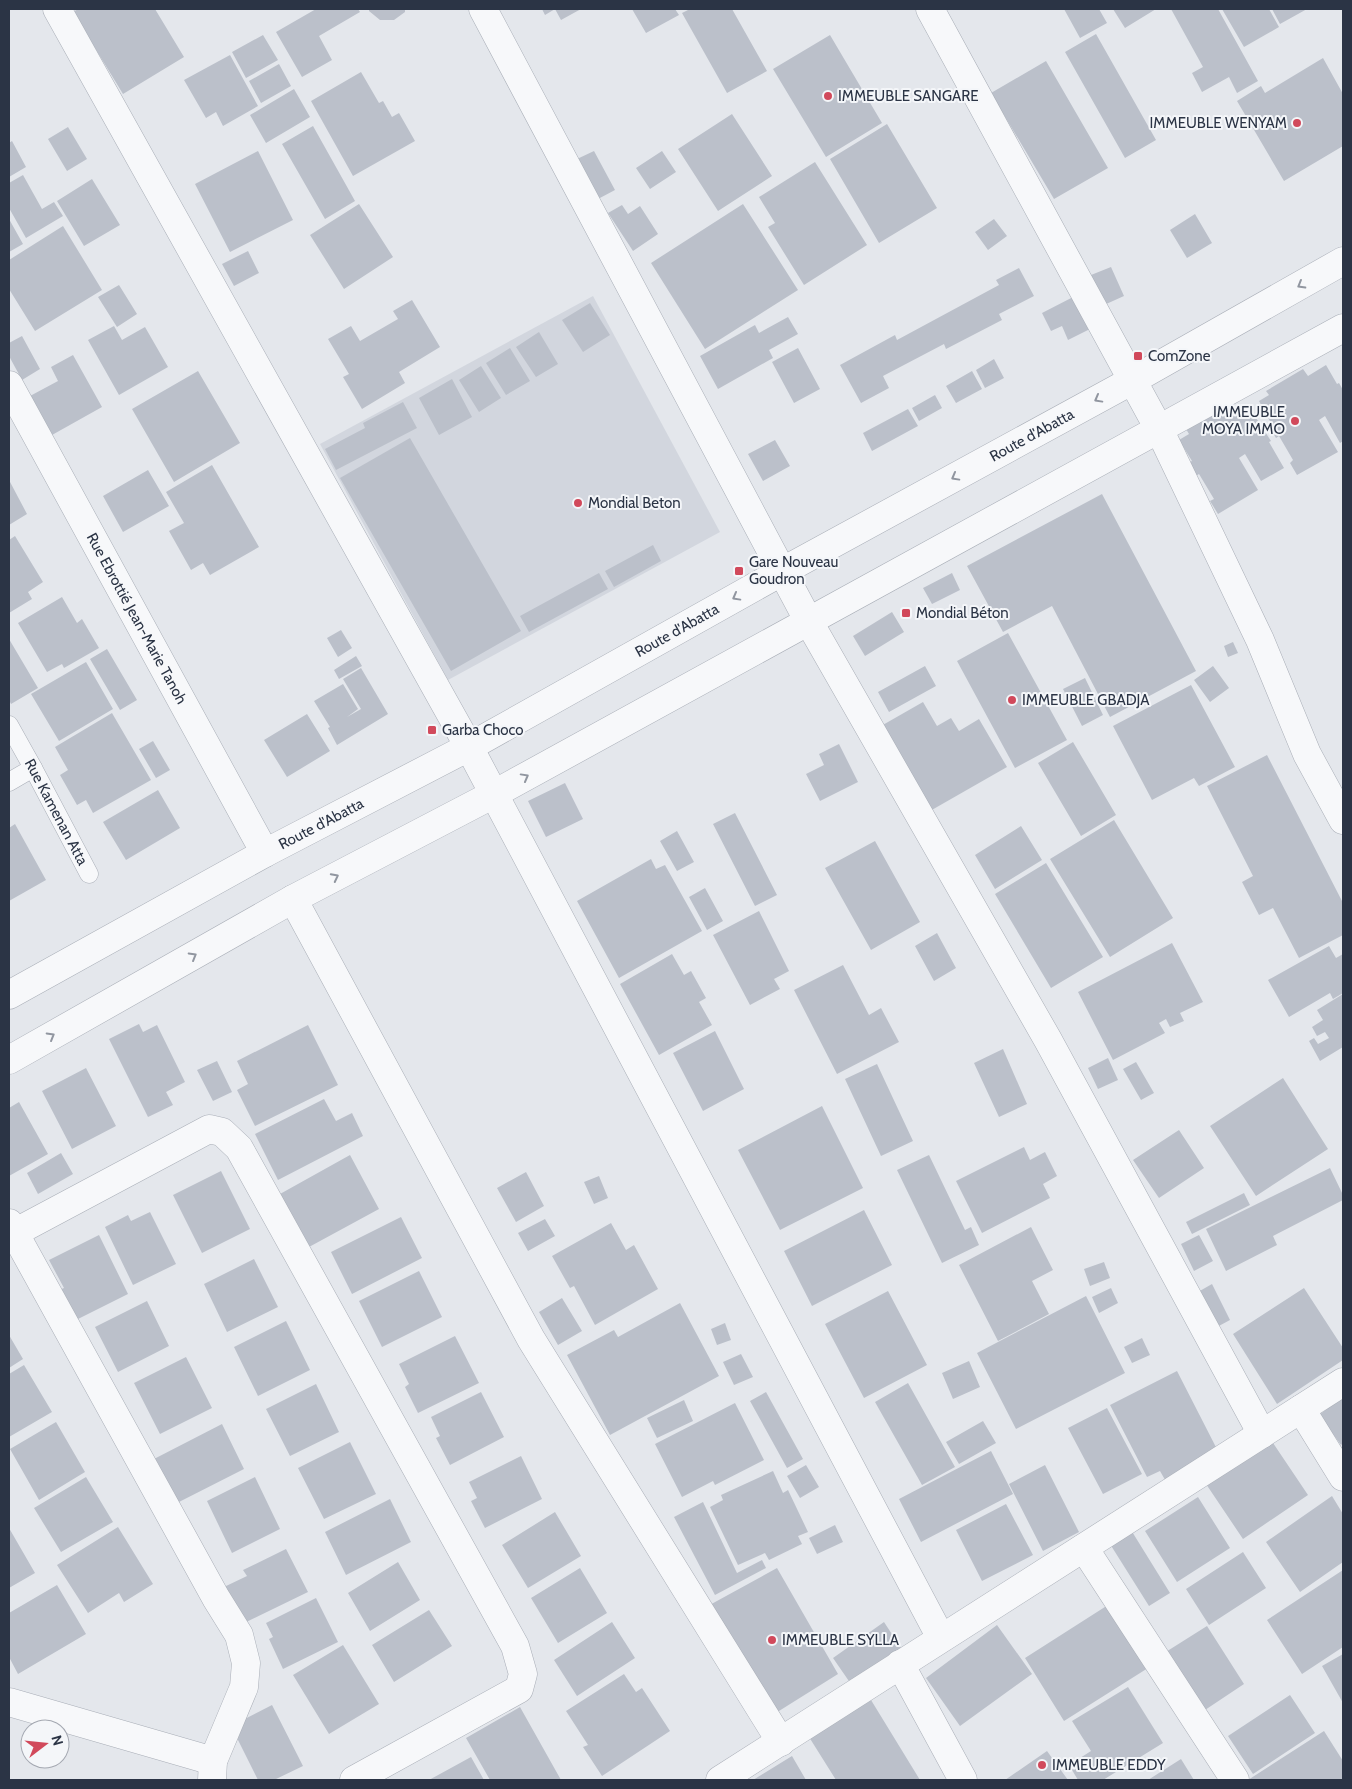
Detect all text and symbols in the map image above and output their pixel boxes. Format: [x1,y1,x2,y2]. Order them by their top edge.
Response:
place label: IMMEUBLE SANGARE [838,87,979,105]
marker: IMMEUBLE SANGARE [822,90,834,102]
place label: IMMEUBLE WENYAM [1150,114,1287,132]
marker: IMMEUBLE WENYAM [1291,117,1303,129]
one-way arrow [1297,279,1306,289]
place label: ComZone [1148,347,1211,365]
marker: ComZone [1132,350,1144,362]
one-way arrow [1095,393,1104,403]
place label: IMMEUBLE MOYA IMMO [1202,403,1285,438]
street label: Route d'Abatta [987,405,1078,465]
marker: IMMEUBLE MOYA IMMO [1289,415,1301,427]
one-way arrow [952,471,961,481]
place label: Mondial Beton [588,494,681,512]
marker: Mondial Beton [572,497,584,509]
street label: Rue Ebrottié Jean-Marie Tanoh [83,530,191,707]
place label: Gare Nouveau Goudron [749,553,838,588]
marker: Gare Nouveau Goudron [733,565,745,577]
one-way arrow [733,590,742,600]
street label: Route d'Abatta [632,599,723,661]
place label: Mondial Béton [916,604,1009,622]
marker: Mondial Béton [900,607,912,619]
place label: IMMEUBLE GBADJA [1022,691,1150,709]
marker: IMMEUBLE GBADJA [1006,694,1018,706]
place label: Garba Choco [442,721,524,739]
marker: Garba Choco [426,724,438,736]
street label: Rue Kamenan Atta [21,756,92,869]
one-way arrow [520,774,529,784]
street label: Route d'Abatta [276,794,367,853]
one-way arrow [329,873,338,883]
one-way arrow [187,952,196,962]
one-way arrow [46,1032,55,1042]
place label: IMMEUBLE SYLLA [782,1631,900,1649]
marker: IMMEUBLE SYLLA [766,1634,778,1646]
north arrow [20,1719,70,1769]
text: N [47,1733,68,1748]
place label: IMMEUBLE EDDY [1052,1756,1166,1774]
marker: IMMEUBLE EDDY [1036,1759,1048,1771]

